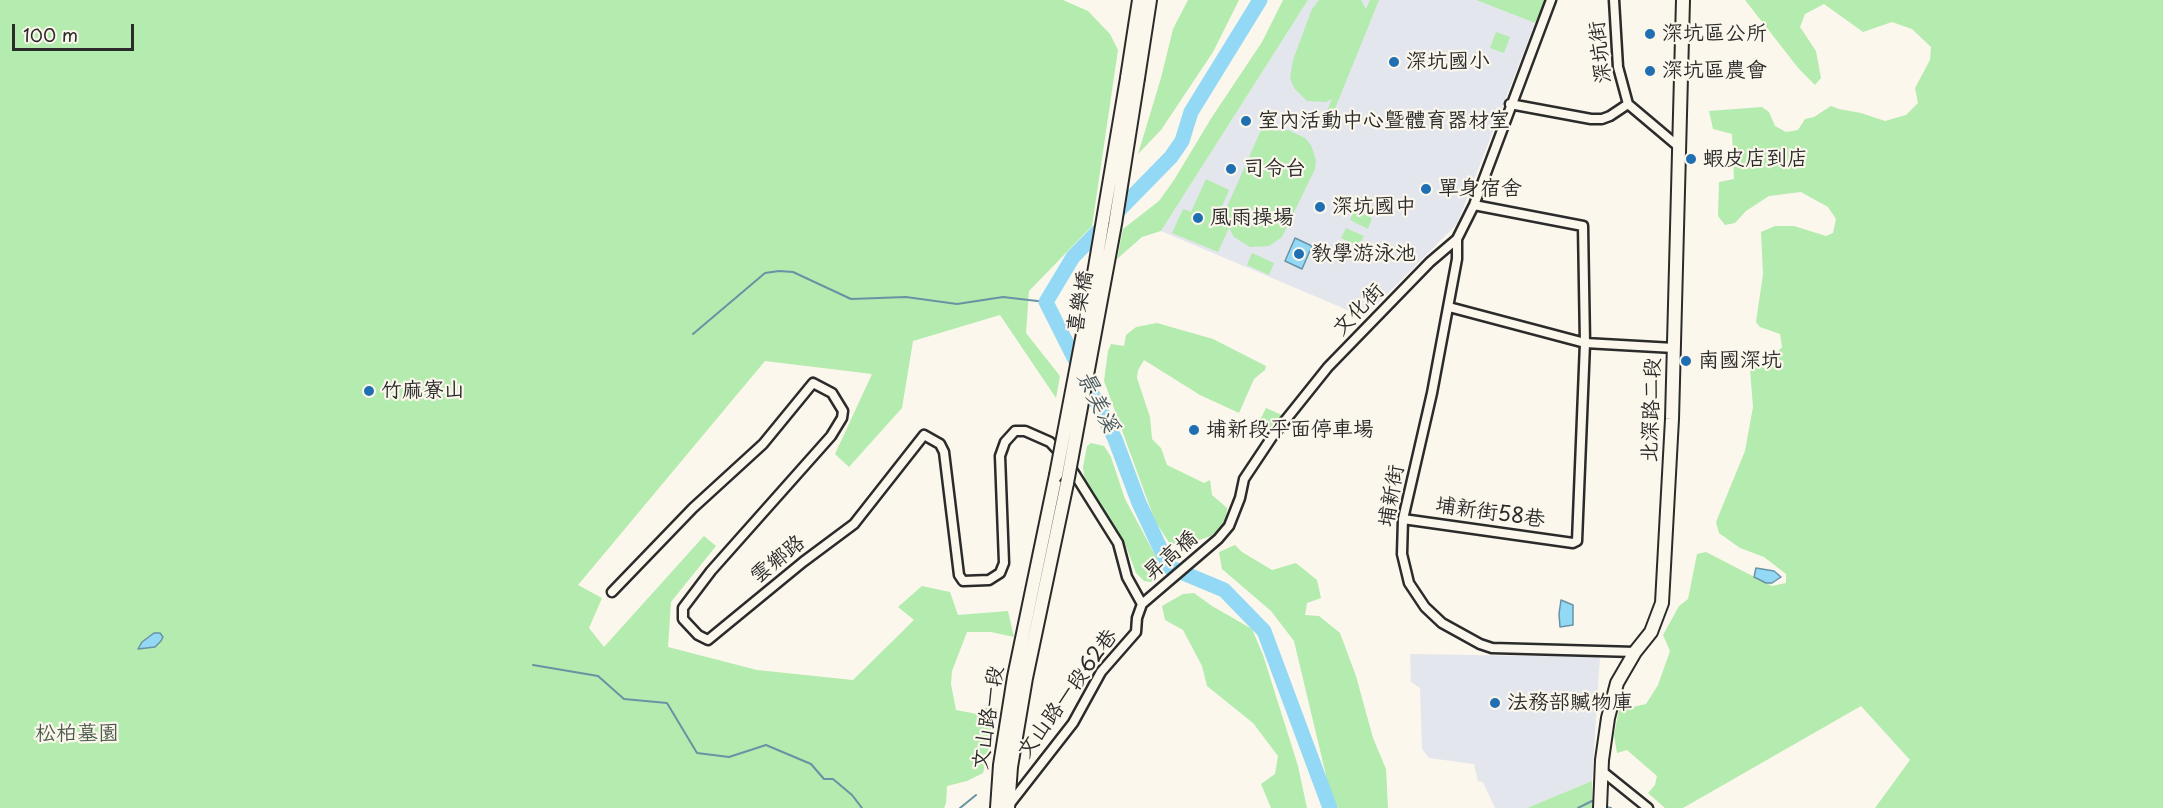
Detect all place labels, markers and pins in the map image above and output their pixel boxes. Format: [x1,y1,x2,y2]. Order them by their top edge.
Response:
place label: 深坑區公所 [1662,21,1767,47]
marker: 深坑區公所 [1643,27,1657,41]
place label: 深坑國小 [1406,49,1490,75]
marker: 深坑國小 [1387,55,1401,69]
place label: 深坑區農會 [1662,58,1767,84]
marker: 深坑區農會 [1643,64,1657,78]
place label: 室內活動中心暨體育器材室 [1258,108,1510,134]
marker: 室內活動中心暨體育器材室 [1239,114,1253,128]
place label: 蝦皮店到店 [1703,146,1808,172]
marker: 蝦皮店到店 [1684,152,1698,166]
place label: 司令台 [1243,156,1306,182]
marker: 司令台 [1224,162,1238,176]
place label: 單身宿舍 [1438,176,1522,202]
marker: 單身宿舍 [1419,182,1433,196]
place label: 深坑國中 [1332,194,1416,220]
marker: 深坑國中 [1313,200,1327,214]
place label: 風雨操場 [1210,205,1294,231]
marker: 風雨操場 [1191,211,1205,225]
place label: 教學游泳池 [1311,241,1416,267]
marker: 教學游泳池 [1292,247,1306,261]
place label: 南國深坑 [1698,348,1782,374]
marker: 南國深坑 [1679,354,1693,368]
place label: 竹麻寮山 [381,378,465,404]
marker: 竹麻寮山 [362,384,376,398]
place label: 埔新段平面停車場 [1206,417,1374,443]
marker: 埔新段平面停車場 [1187,423,1201,437]
place label: 法務部贓物庫 [1507,690,1633,716]
marker: 法務部贓物庫 [1488,696,1502,710]

